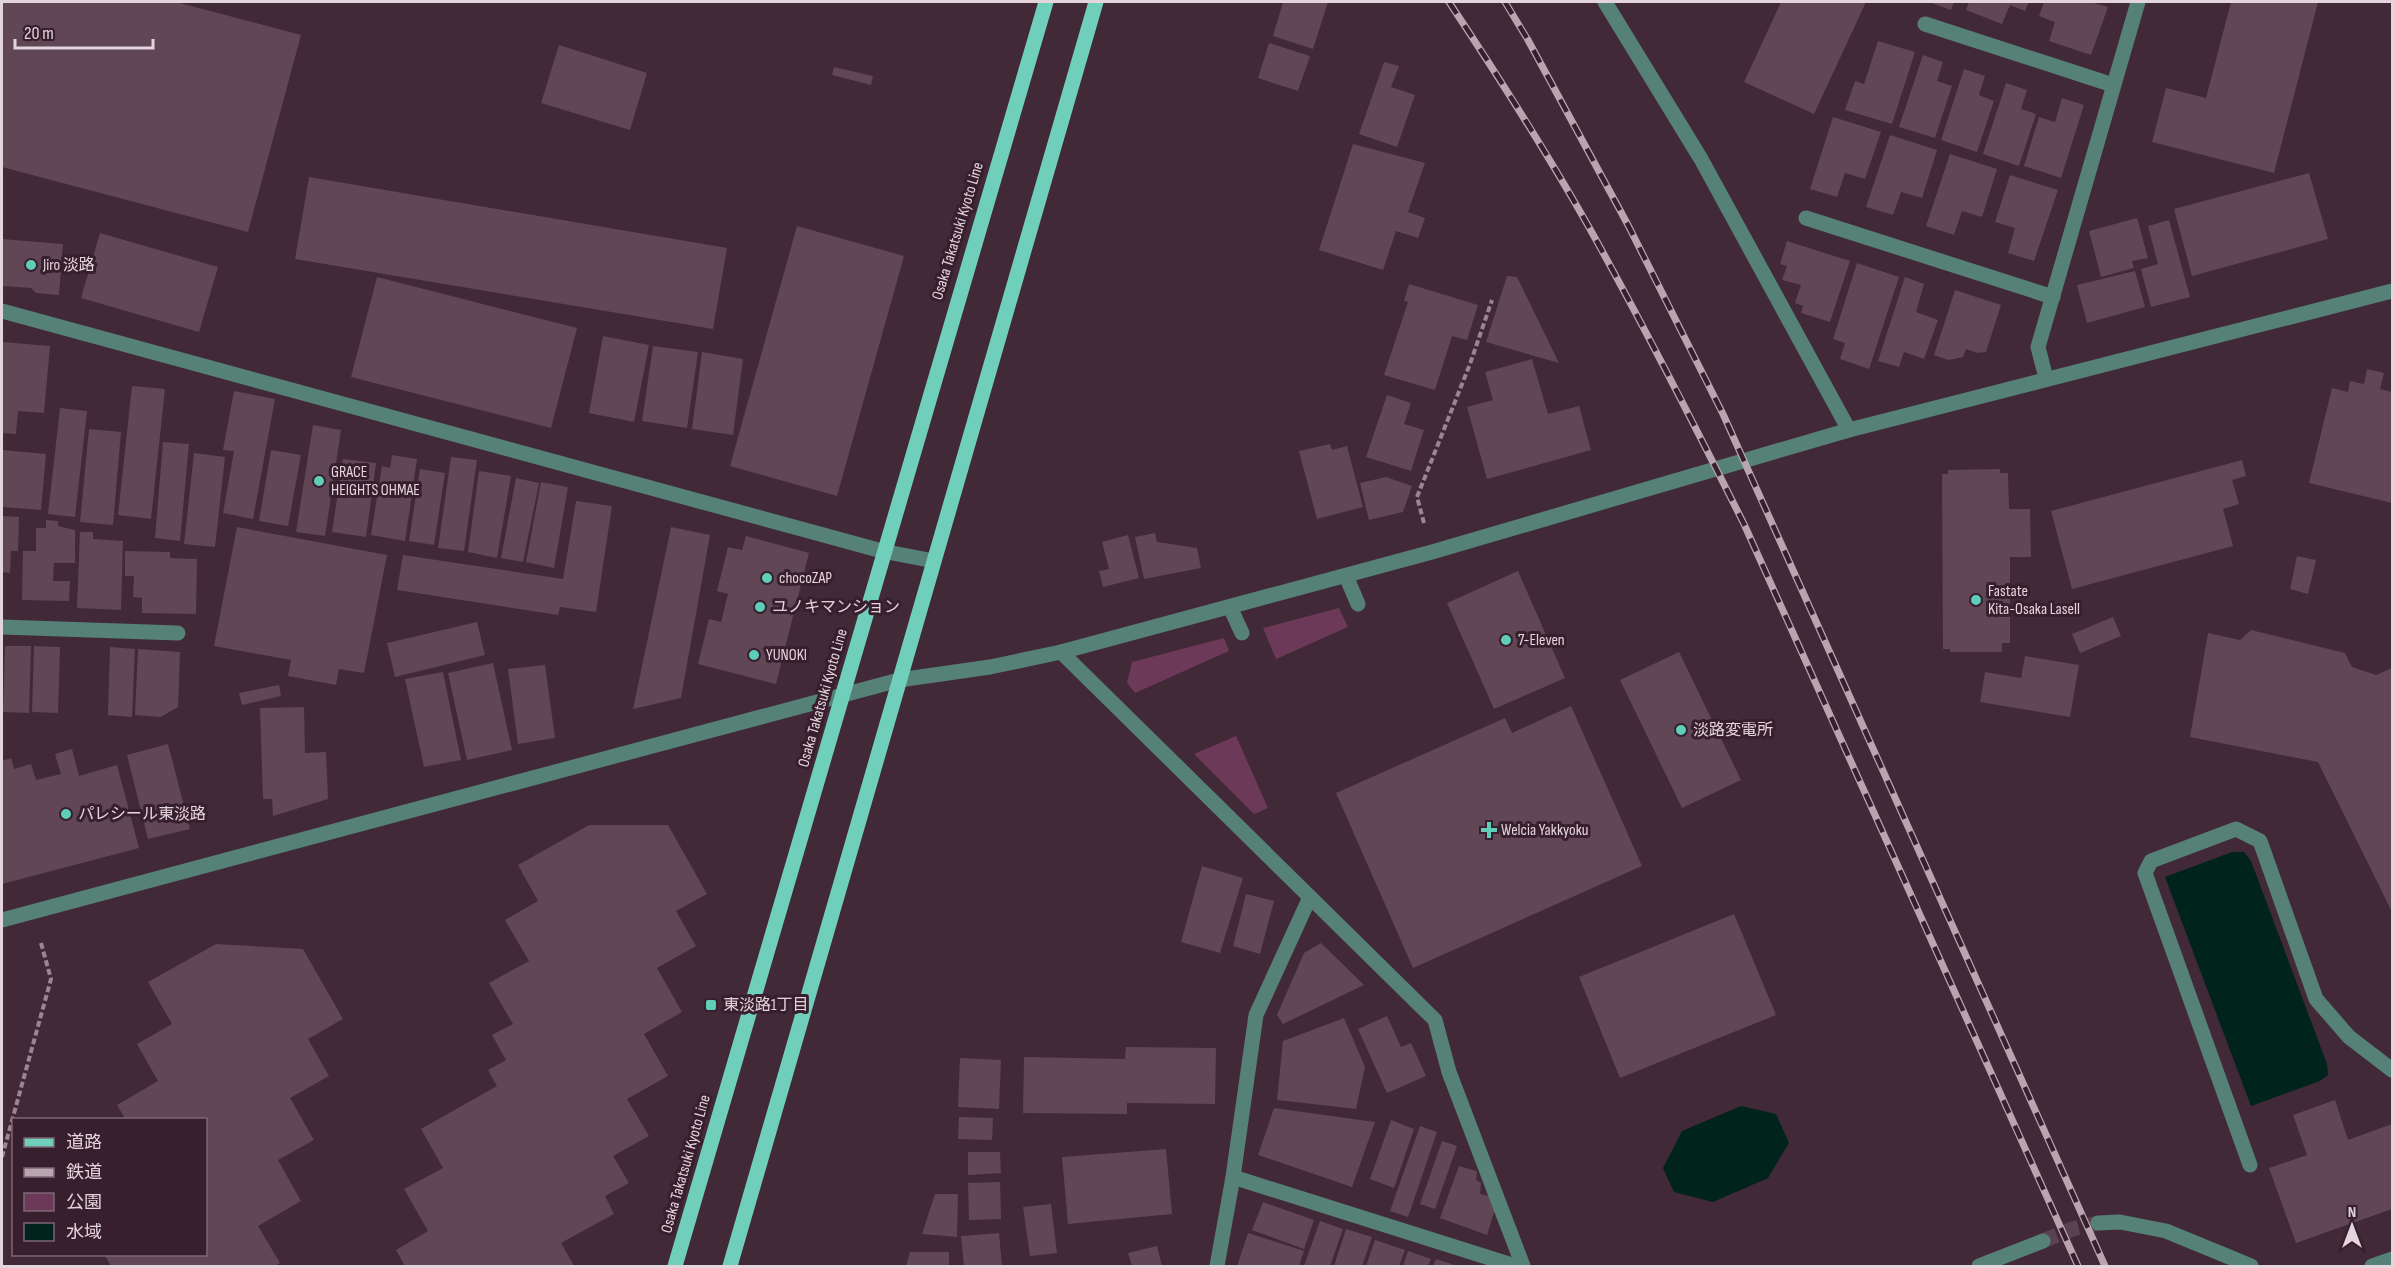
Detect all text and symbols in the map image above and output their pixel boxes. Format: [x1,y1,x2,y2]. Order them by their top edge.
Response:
scale bar [15,12,153,50]
text: 20 m [24,23,54,44]
street label: Osaka Takatsuki Kyoto Line [928,160,988,302]
place label: Jiro 淡路 [42,256,95,275]
marker: Jiro 淡路 [24,258,38,272]
place label: GRACE HEIGHTS OHMAE [331,463,420,500]
marker: GRACE HEIGHTS OHMAE [312,474,326,488]
place label: chocoZAP [779,569,832,588]
marker: chocoZAP [760,571,774,585]
place label: Fastate Kita-Osaka Lasell [1988,582,2080,619]
marker: Fastate Kita-Osaka Lasell [1969,593,1983,607]
place label: ユノキマンション [772,598,900,617]
marker: ユノキマンション [753,600,767,614]
street label: Osaka Takatsuki Kyoto Line [794,627,852,769]
place label: 7-Eleven [1518,631,1565,650]
marker: 7-Eleven [1499,633,1513,647]
place label: YUNOKI [766,646,807,665]
marker: YUNOKI [747,648,761,662]
place label: 淡路変電所 [1693,721,1773,740]
marker: 淡路変電所 [1674,723,1688,737]
place label: パレシール東淡路 [78,805,206,824]
marker: パレシール東淡路 [59,807,73,821]
place label: Welcia Yakkyoku [1501,821,1589,840]
marker: Welcia Yakkyoku [1482,823,1496,837]
place label: 東淡路1丁目 [723,996,809,1015]
marker: 東淡路1丁目 [704,998,718,1012]
street label: Osaka Takatsuki Kyoto Line [657,1093,715,1235]
legend [12,1118,207,1256]
text: 道路 [66,1132,102,1153]
text: 鉄道 [66,1162,102,1183]
text: 公園 [66,1192,102,1213]
north arrow [2322,1196,2382,1256]
text: N [2348,1203,2356,1222]
text: 水域 [66,1222,102,1243]

